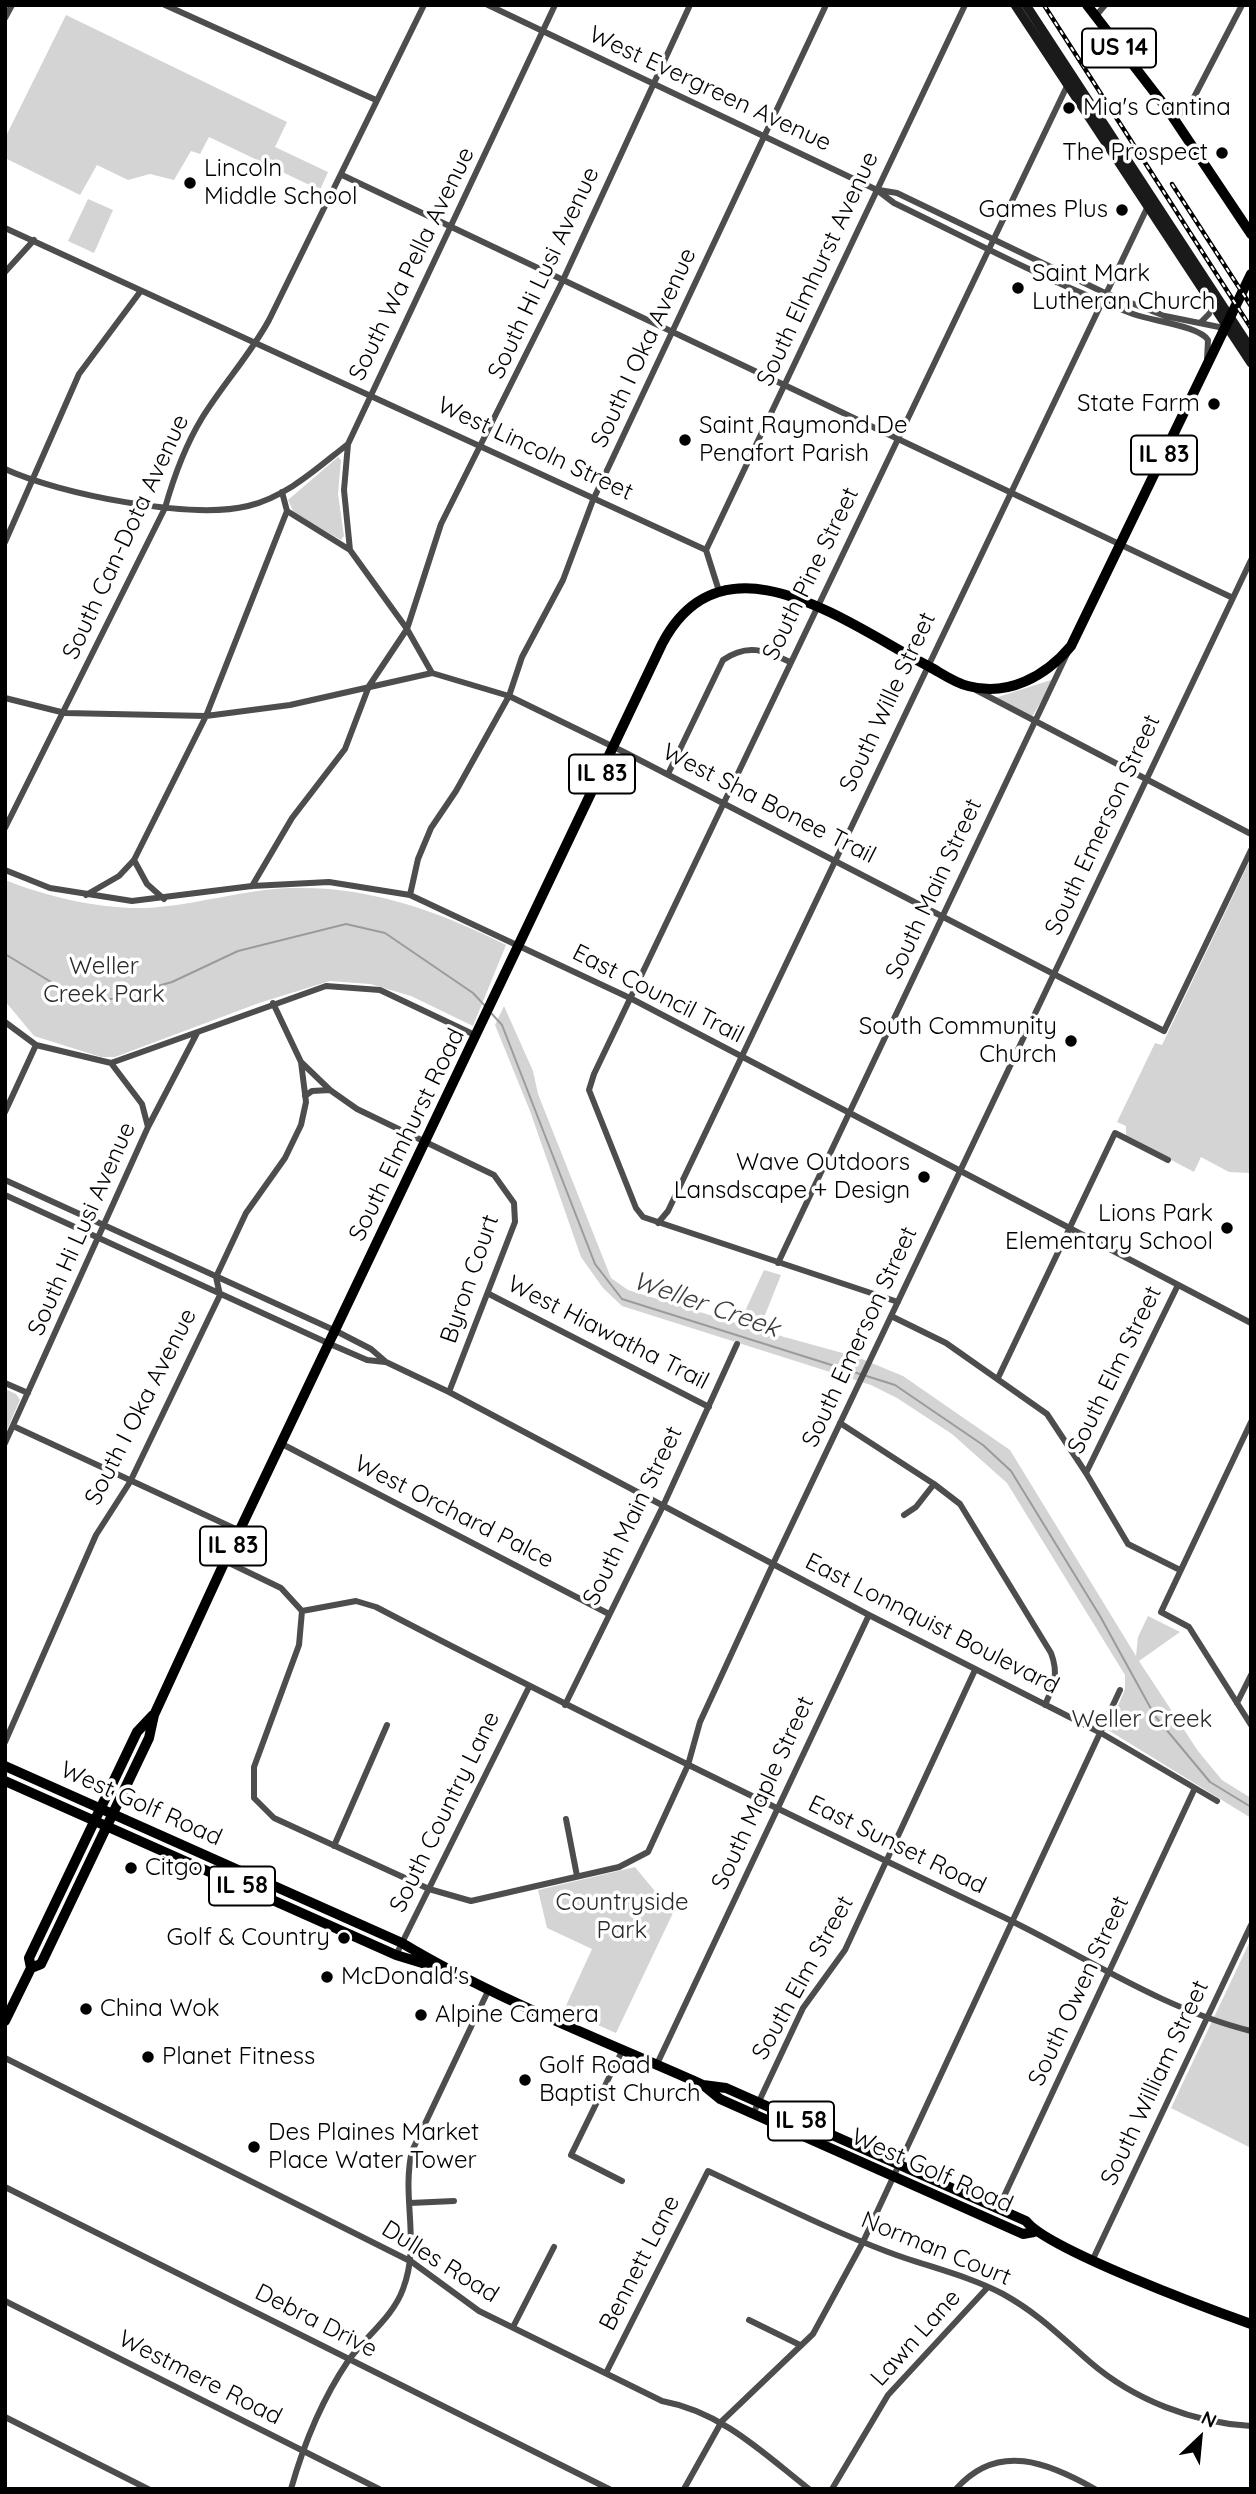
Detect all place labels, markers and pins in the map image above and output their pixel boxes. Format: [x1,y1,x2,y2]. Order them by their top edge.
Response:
place label: Mia's Cantina [1083,94,1231,122]
marker: Mia's Cantina [1061,100,1077,116]
place label: The Prospect [1062,139,1208,167]
marker: The Prospect [1214,145,1230,161]
place label: Lincoln Middle School [204,155,358,211]
marker: Lincoln Middle School [182,175,198,191]
place label: Games Plus [979,196,1108,224]
marker: Games Plus [1114,202,1130,218]
place label: Saint Mark Lutheran Church [1032,260,1215,316]
marker: Saint Mark Lutheran Church [1010,280,1026,296]
place label: State Farm [1077,390,1200,418]
marker: State Farm [1206,396,1222,412]
place label: Saint Raymond De Penafort Parish [699,412,907,468]
marker: Saint Raymond De Penafort Parish [677,432,693,448]
place label: South Community Church [859,1013,1057,1069]
marker: South Community Church [1063,1033,1079,1049]
place label: Wave Outdoors Lansdscape + Design [674,1149,910,1205]
marker: Wave Outdoors Lansdscape + Design [916,1169,932,1185]
place label: Lions Park Elementary School [1005,1200,1213,1256]
marker: Lions Park Elementary School [1219,1220,1235,1236]
place label: Citgo [145,1854,203,1882]
marker: Citgo [123,1860,139,1876]
place label: Golf & Country [167,1924,330,1952]
marker: Golf & Country [336,1930,352,1946]
place label: McDonald's [341,1963,469,1991]
marker: McDonald's [319,1969,335,1985]
place label: China Wok [100,1995,220,2023]
marker: China Wok [78,2001,94,2017]
place label: Alpine Camera [435,2001,599,2029]
marker: Alpine Camera [413,2007,429,2023]
place label: Planet Fitness [162,2043,315,2071]
marker: Planet Fitness [140,2049,156,2065]
place label: Golf Road Baptist Church [539,2052,701,2108]
marker: Golf Road Baptist Church [517,2072,533,2088]
place label: Des Plaines Market Place Water Tower [268,2119,479,2175]
marker: Des Plaines Market Place Water Tower [246,2139,262,2155]

